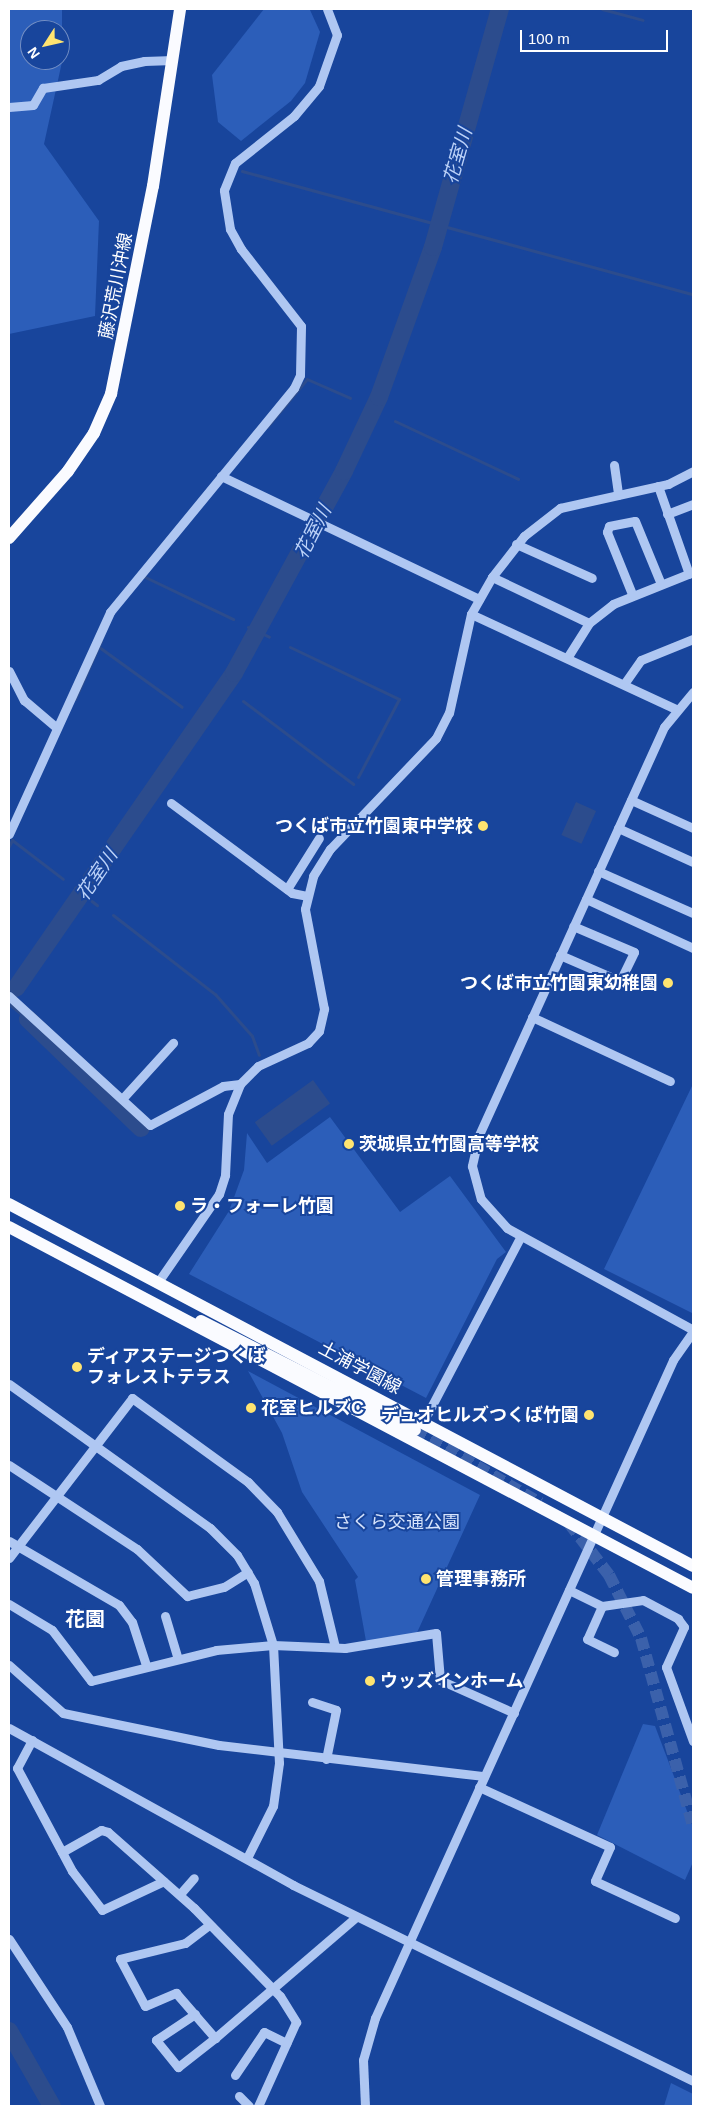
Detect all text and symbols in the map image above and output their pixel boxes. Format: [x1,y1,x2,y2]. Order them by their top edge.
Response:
north arrow [20,20,70,70]
scale bar [522,20,670,52]
text: 100 m [528,30,570,47]
text: N [24,44,43,62]
water label: 花室川 [439,125,477,187]
street label: 藤沢荒川沖線 [95,231,137,341]
water label: 花室川 [290,501,336,563]
place label: つくば市立竹園東中学校 [275,815,473,837]
marker: つくば市立竹園東中学校 [477,820,489,832]
water label: 花室川 [72,845,122,905]
place label: つくば市立竹園東幼稚園 [460,972,658,994]
marker: つくば市立竹園東幼稚園 [662,977,674,989]
place label: 茨城県立竹園高等学校 [359,1133,539,1155]
marker: 茨城県立竹園高等学校 [343,1138,355,1150]
place label: ラ・フォーレ竹園 [190,1195,334,1217]
marker: ラ・フォーレ竹園 [174,1200,186,1212]
street label: 土浦学園線 [315,1337,405,1399]
place label: ディアステージつくば フォレストテラス [87,1346,267,1388]
marker: ディアステージつくば フォレストテラス [71,1361,83,1373]
place label: 花室ヒルズC [261,1397,364,1419]
marker: 花室ヒルズC [245,1402,257,1414]
place label: デュオヒルズつくば竹園 [381,1404,579,1426]
marker: デュオヒルズつくば竹園 [583,1409,595,1421]
park label: さくら交通公園 [334,1511,460,1533]
place label: 管理事務所 [436,1568,526,1590]
marker: 管理事務所 [420,1573,432,1585]
district label: 花園 [65,1607,105,1631]
place label: ウッズインホーム [380,1670,524,1692]
marker: ウッズインホーム [364,1675,376,1687]

